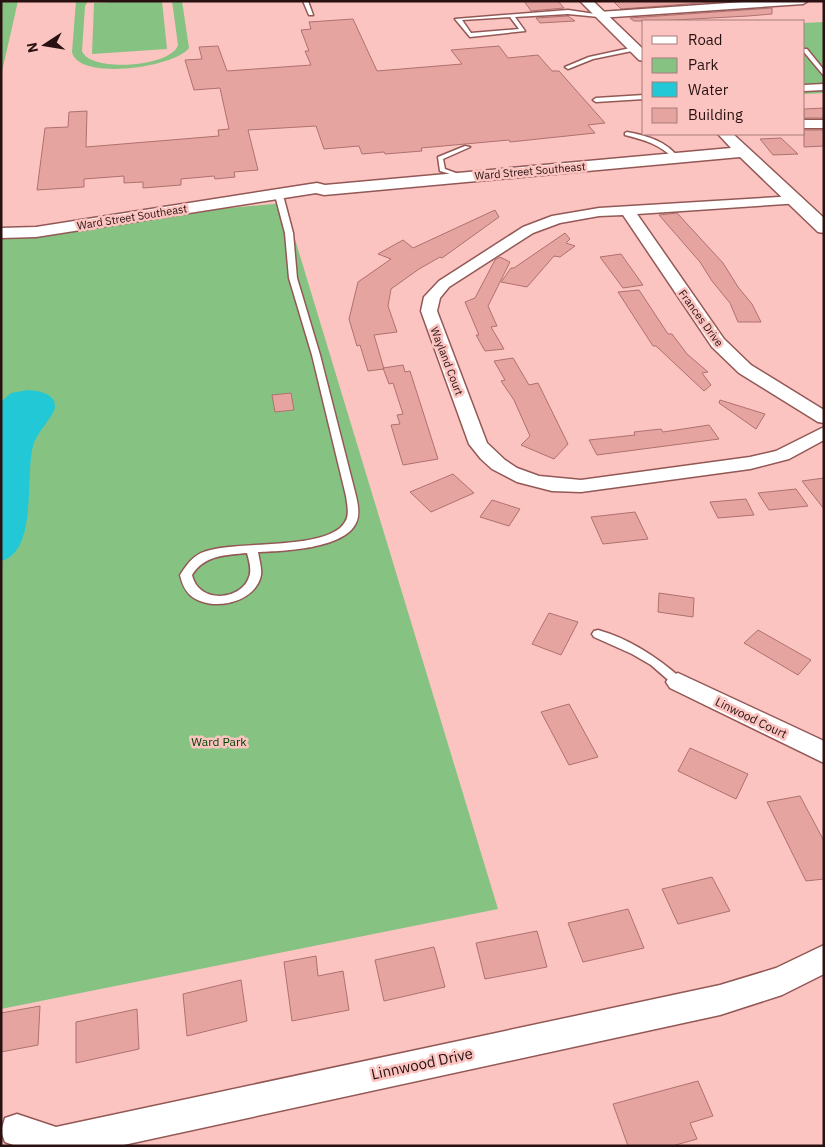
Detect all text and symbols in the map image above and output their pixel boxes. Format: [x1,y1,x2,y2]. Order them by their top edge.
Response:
north arrow [20,20,70,70]
legend [642,20,805,135]
text: Road [688,30,723,49]
text: N [22,41,42,55]
text: Park [688,55,718,74]
text: Water [688,80,729,99]
text: Building [688,105,743,124]
street label: Ward Street Southeast [474,159,586,183]
street label: Ward Street Southeast [76,201,188,233]
street label: Frances Drive [676,287,726,349]
street label: Wayland Court [428,325,467,397]
street label: Linwood Court [713,694,789,741]
park label: Ward Park [191,734,247,749]
street label: Linnwood Drive [369,1043,475,1084]

